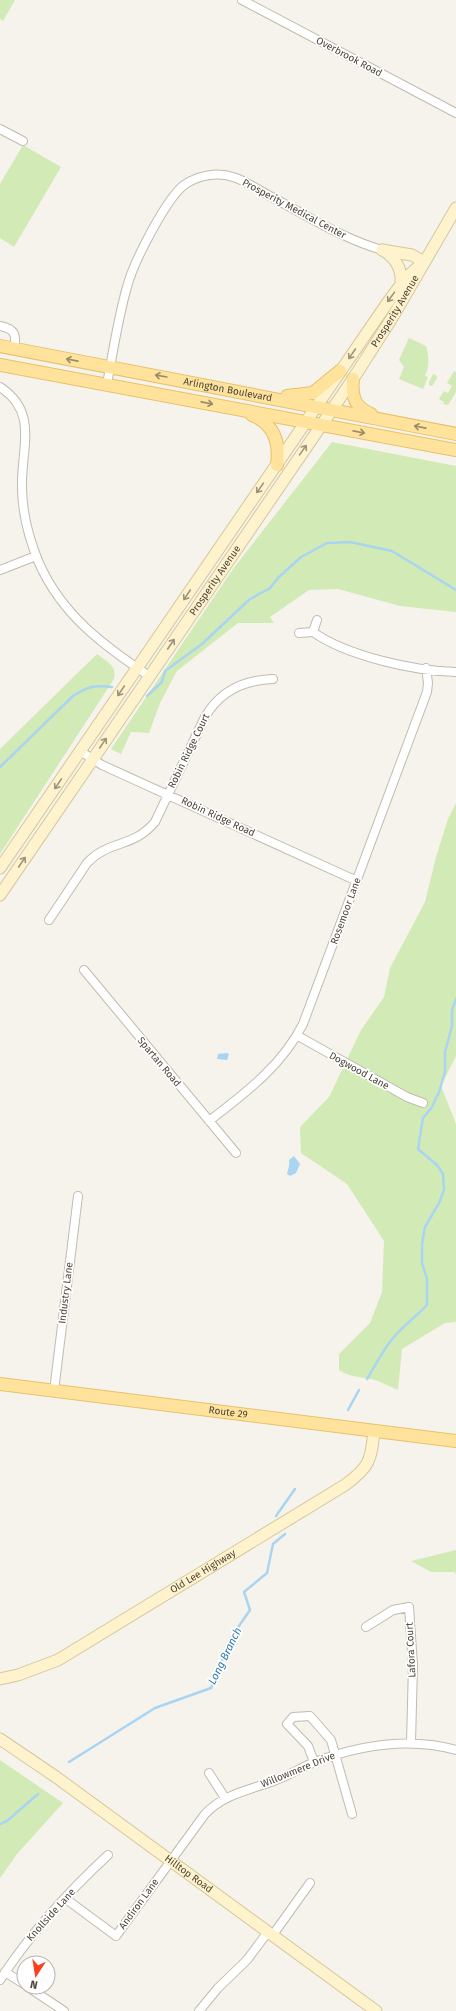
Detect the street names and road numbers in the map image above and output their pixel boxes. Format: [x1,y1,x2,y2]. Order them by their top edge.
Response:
street label: Overbrook Road [314,35,384,79]
street label: Prosperity Medical Center [240,176,348,242]
street label: Prosperity Avenue [369,273,422,350]
street label: Arlington Boulevard [182,376,273,404]
street label: Prosperity Avenue [187,543,243,618]
street label: Robin Ridge Court [166,711,212,790]
street label: Robin Ridge Road [179,795,257,839]
street label: Rosemoor Lane [328,876,364,946]
street label: Spartan Road [135,1035,183,1089]
street label: Dogwood Lane [327,1050,391,1092]
street label: Industry Lane [56,1262,76,1324]
street label: Route 29 [208,1404,248,1421]
street label: Old Lee Highway [168,1547,238,1596]
street label: Lafora Court [404,1622,418,1678]
street label: Willowmere Drive [259,1750,337,1790]
street label: Hilltop Road [162,1852,215,1896]
street label: Andiron Lane [117,1876,161,1932]
street label: Knollside Lane [24,1886,78,1944]

